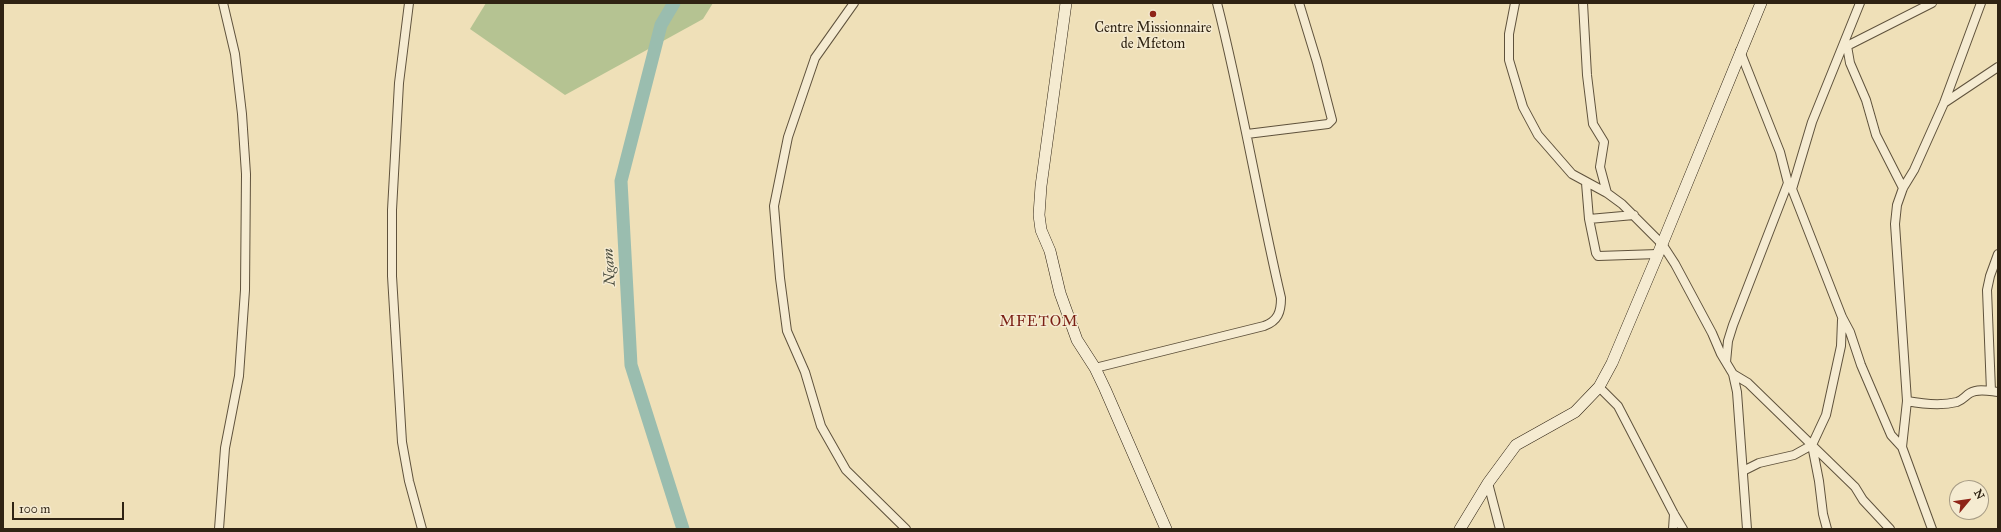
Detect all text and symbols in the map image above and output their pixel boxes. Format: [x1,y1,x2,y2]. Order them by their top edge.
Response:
marker: Centre Missionnaire de Mfetom [1148,9,1158,19]
place label: Centre Missionnaire de Mfetom [1094,21,1212,54]
water label: Ngam [600,248,620,286]
district label: MFETOM [999,313,1079,331]
north arrow [1949,480,1989,520]
text: N [1971,487,1987,502]
scale bar [14,494,126,520]
text: 100 m [19,502,50,516]

